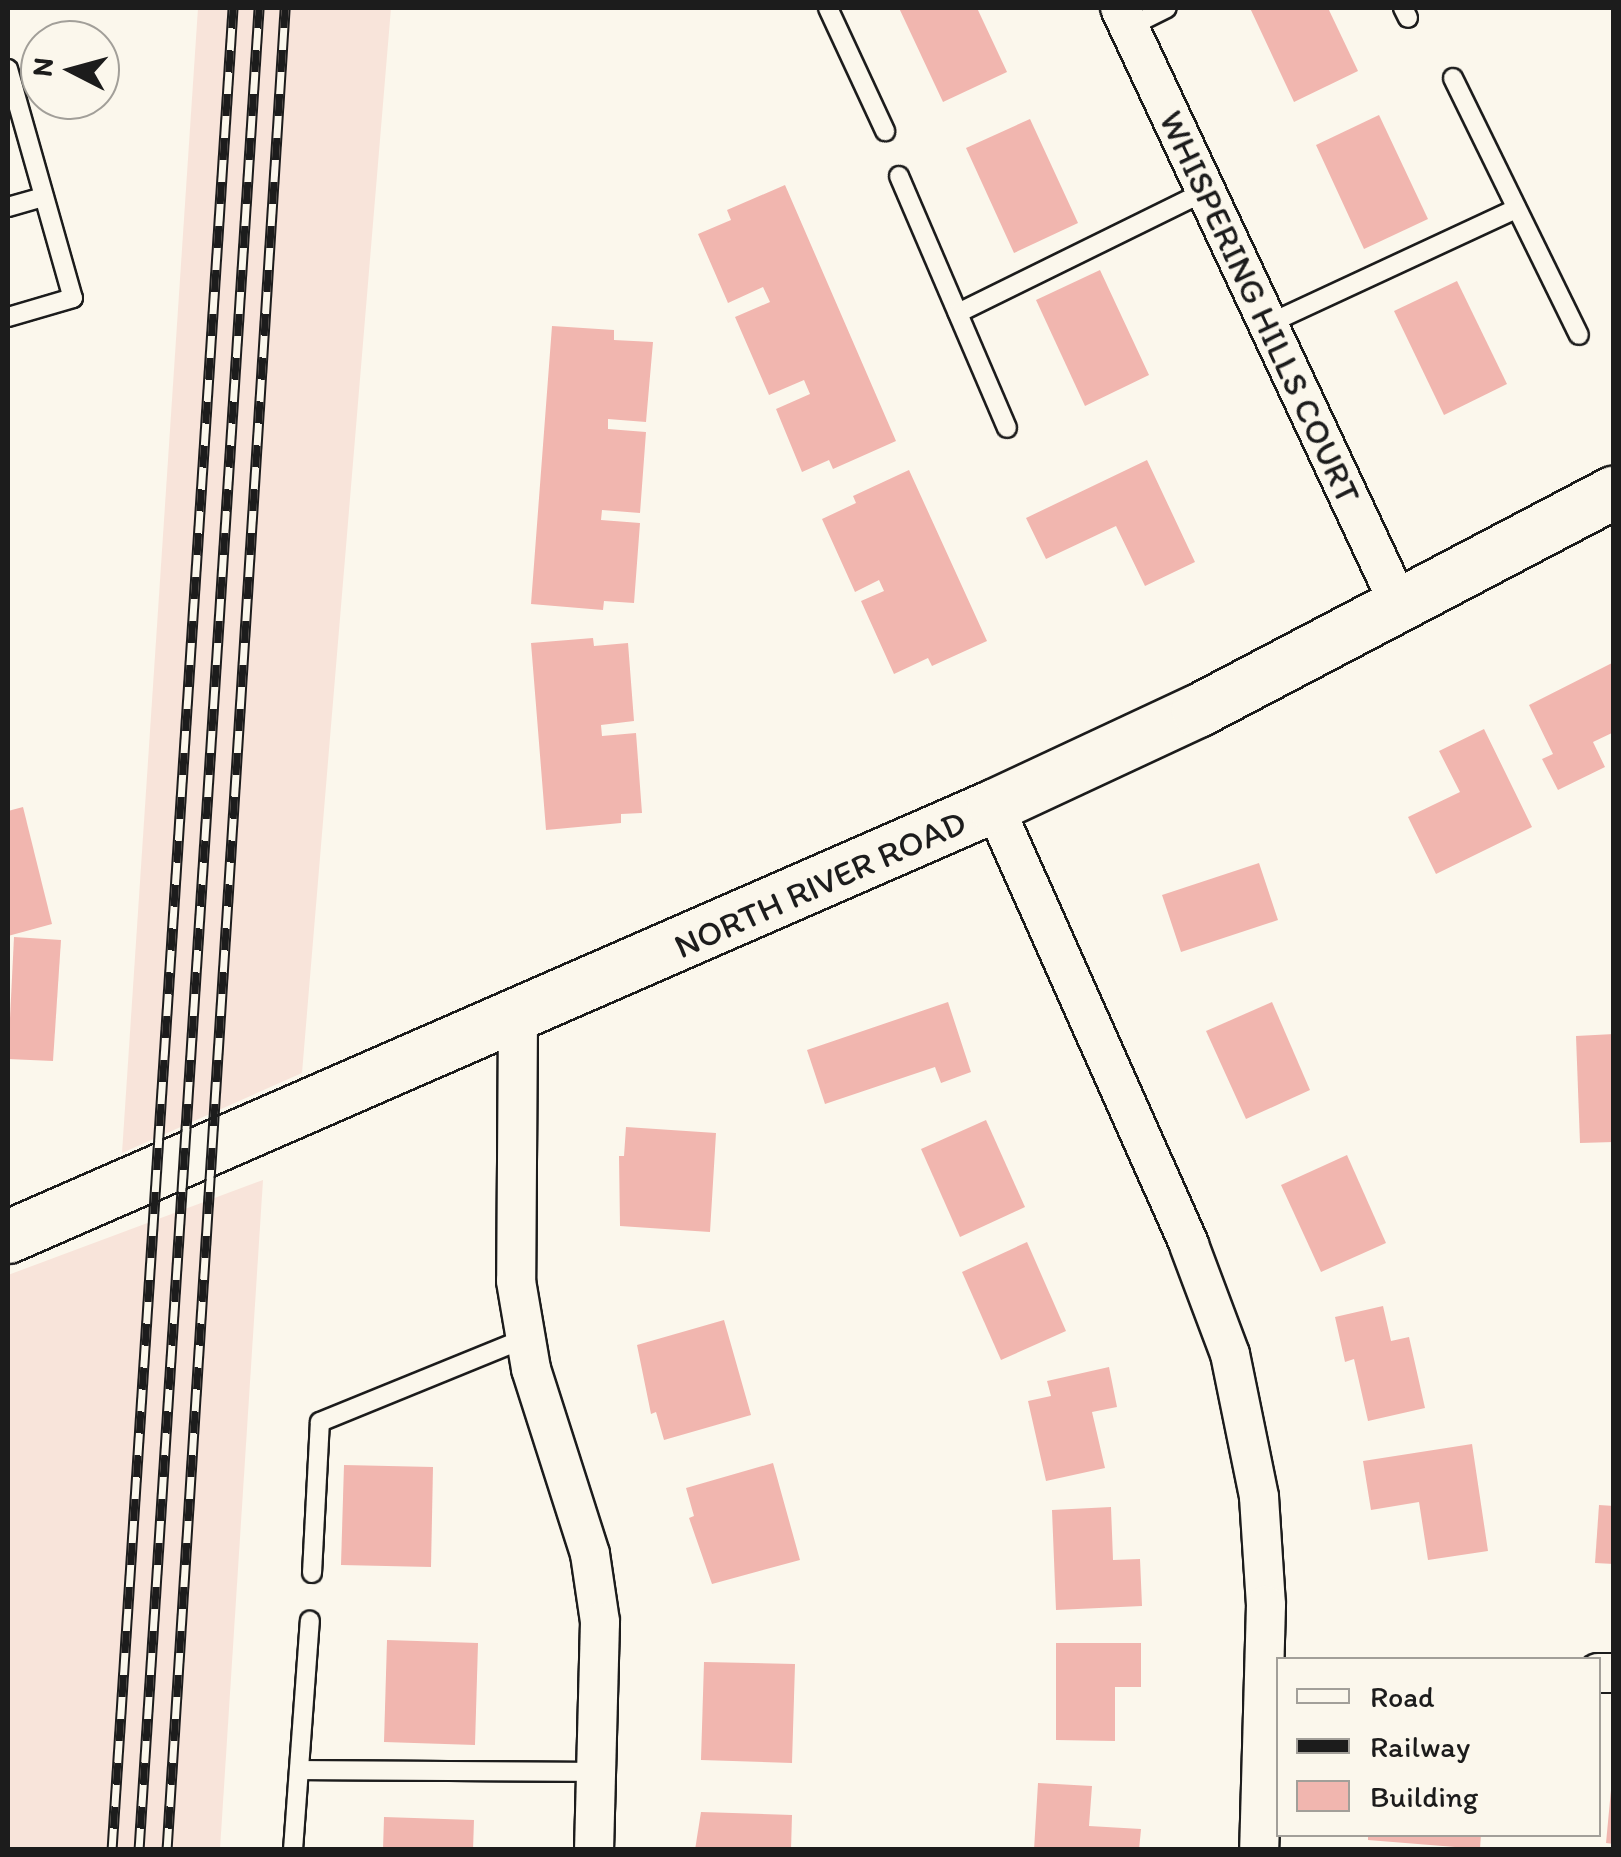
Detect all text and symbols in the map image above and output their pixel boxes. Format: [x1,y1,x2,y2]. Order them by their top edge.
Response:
north arrow [20,20,120,120]
text: N [24,56,60,78]
street label: WHISPERING HILLS COURT [1150,104,1370,510]
street label: NORTH RIVER ROAD [667,800,973,968]
legend [1276,1657,1601,1837]
text: Road [1370,1678,1435,1715]
text: Railway [1370,1728,1470,1765]
text: Building [1370,1778,1478,1815]

